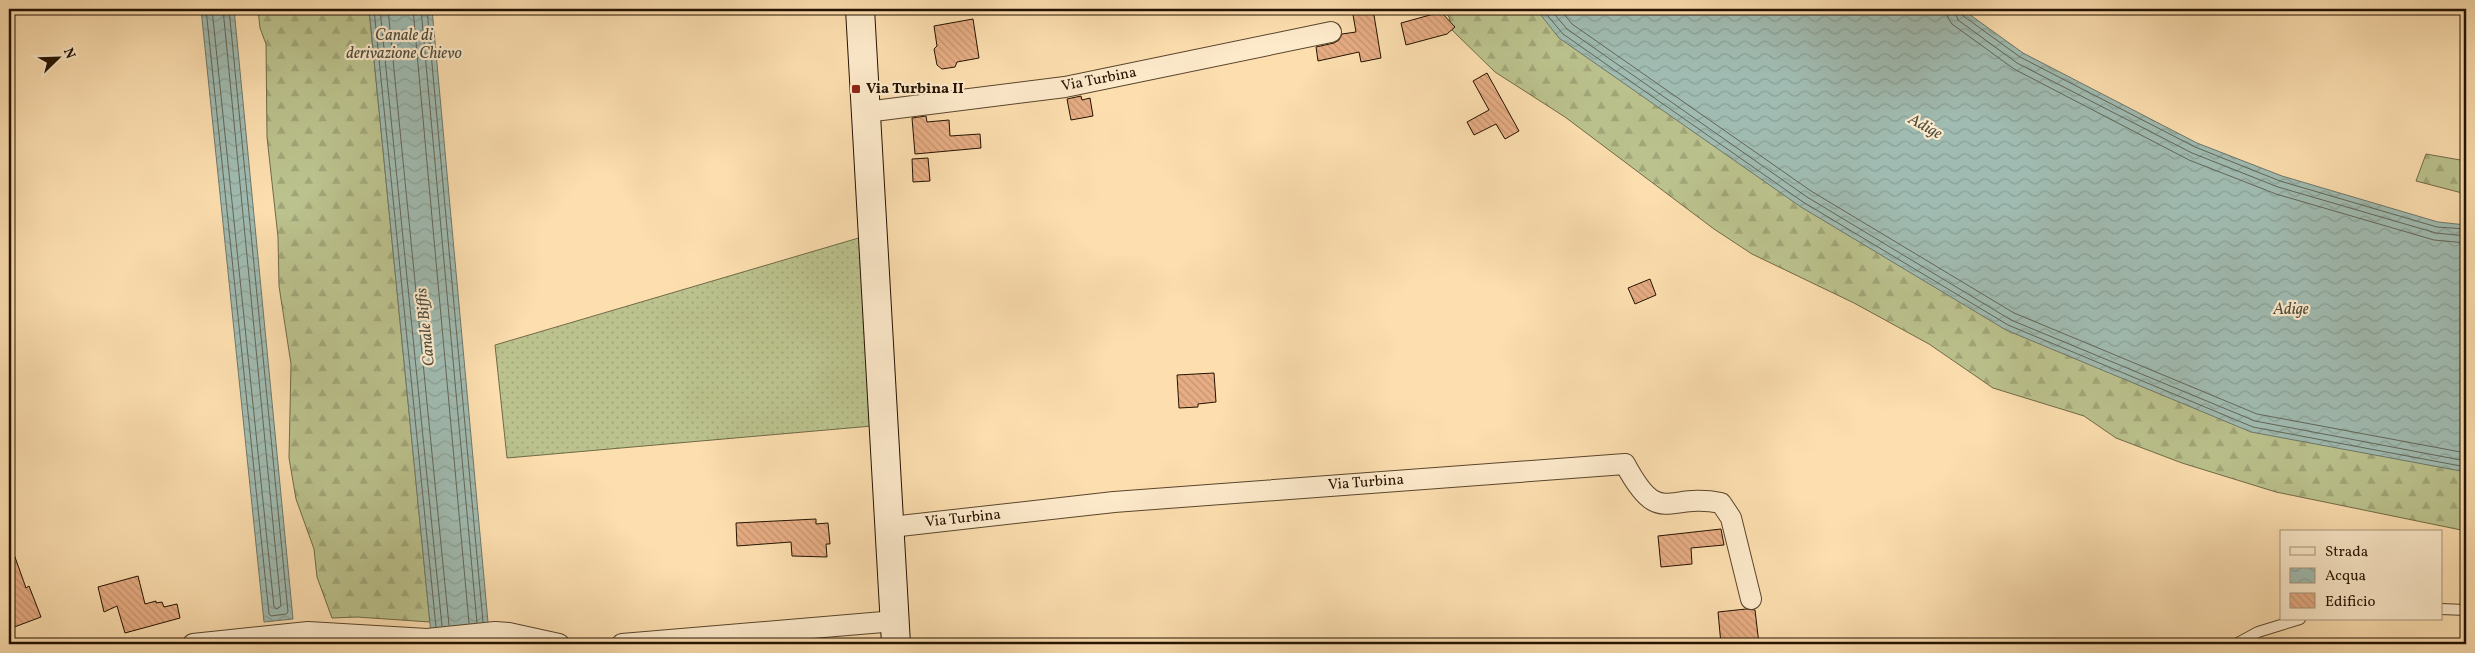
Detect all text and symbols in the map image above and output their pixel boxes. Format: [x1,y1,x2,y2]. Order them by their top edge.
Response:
water label: Canale di derivazione Chievo [346,25,462,65]
north arrow [32,32,82,82]
text: N [58,45,79,62]
street label: Via Turbina [1060,62,1138,98]
place label: Via Turbina II [866,79,964,100]
marker: Via Turbina II [850,83,862,95]
water label: Adige [1903,108,1946,145]
water label: Canale Biffis [411,287,441,367]
water label: Adige [2272,299,2309,321]
street label: Via Turbina [1327,470,1405,496]
street label: Via Turbina [924,505,1002,533]
legend [2280,530,2442,620]
text: Strada [2325,542,2368,563]
text: Acqua [2325,566,2366,587]
text: Edificio [2325,592,2376,613]

